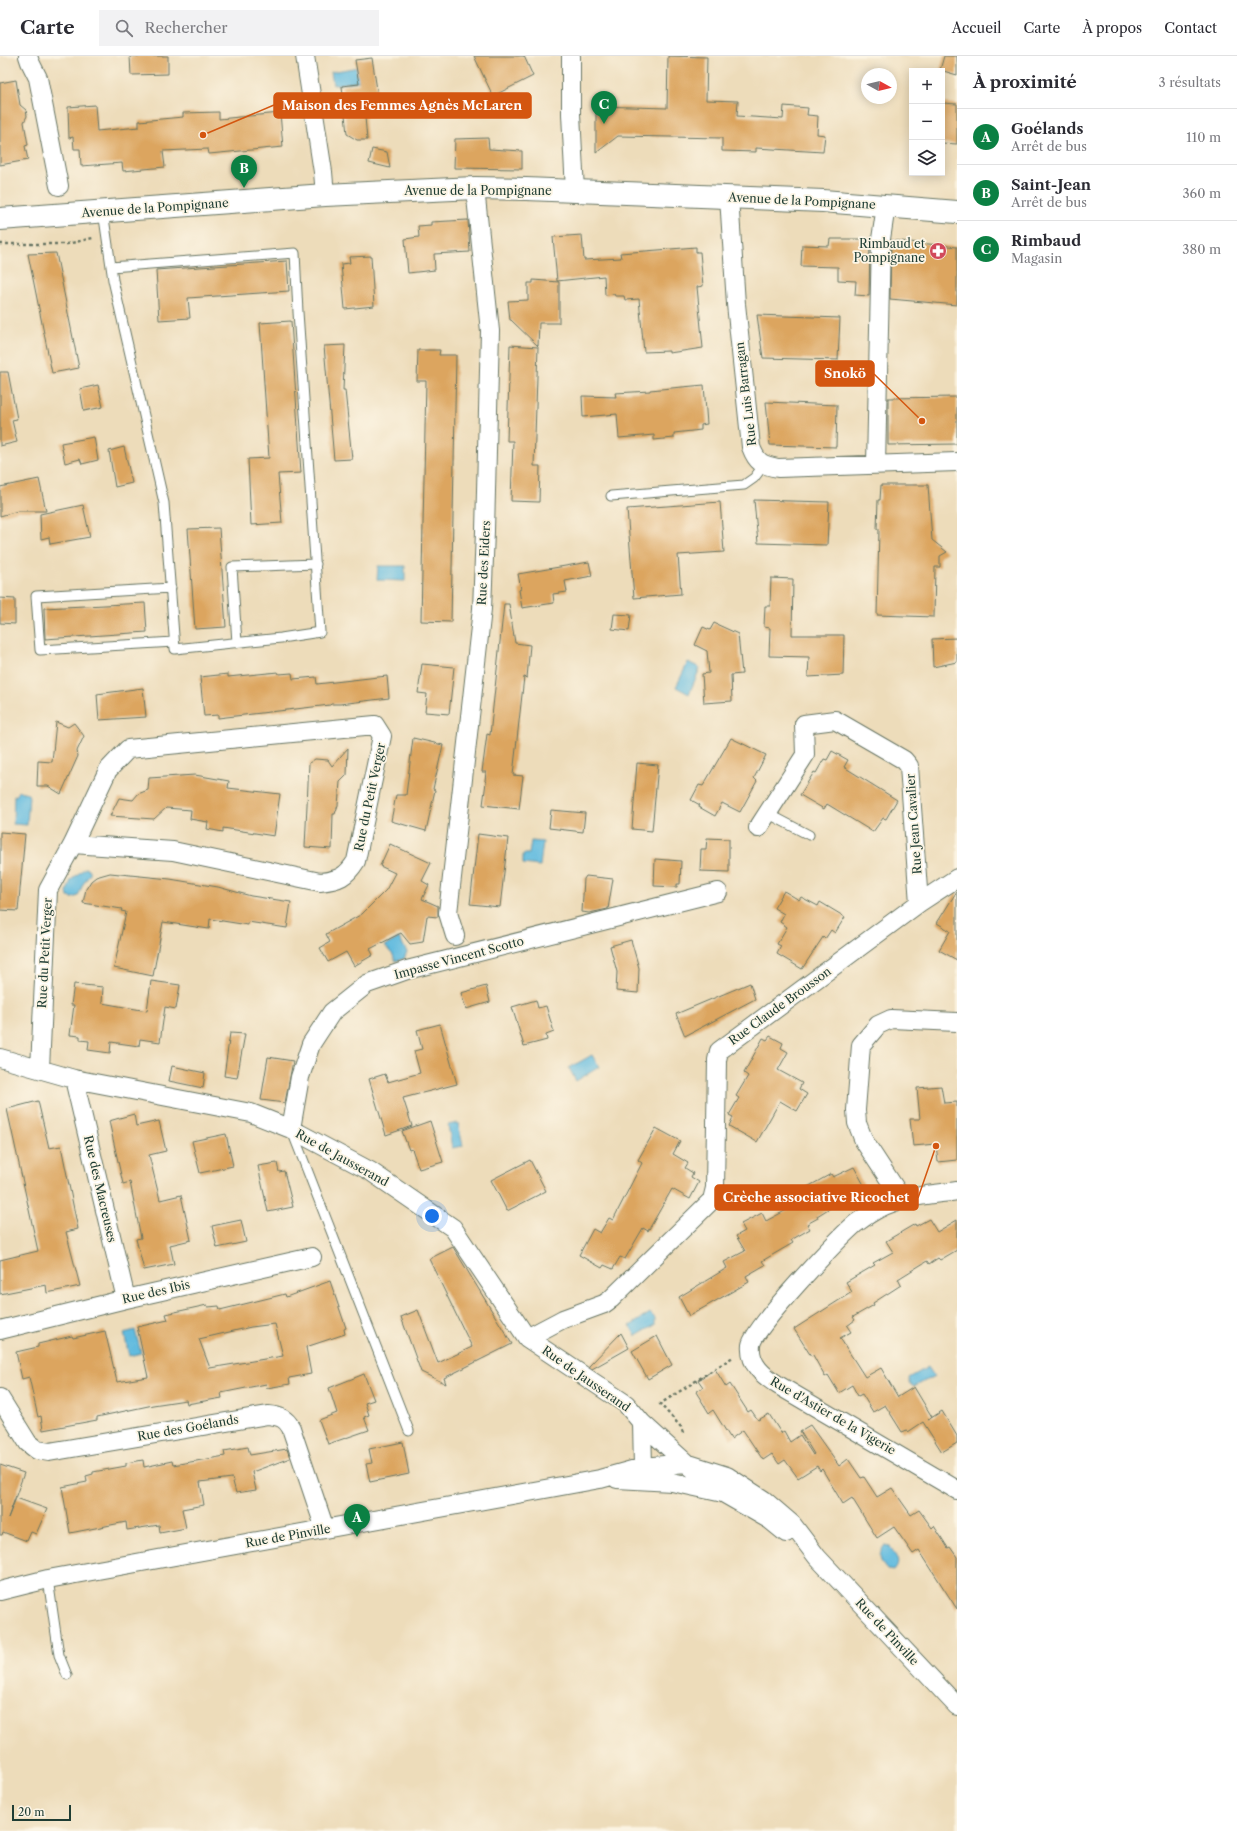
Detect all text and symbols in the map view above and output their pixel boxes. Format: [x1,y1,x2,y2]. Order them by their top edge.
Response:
search box [99,10,379,46]
text: Carte [20,16,75,39]
icon: search [113,17,135,39]
text: Rechercher [145,18,228,37]
text: Accueil [952,19,1002,37]
text: Carte [1024,19,1060,37]
text: À propos [1082,19,1142,37]
text: Contact [1164,19,1217,37]
north arrow [861,68,897,104]
map controls [909,68,945,176]
button: + [909,68,945,104]
text: À proximité [973,72,1077,92]
text: 3 résultats [1159,74,1221,90]
pin: C [591,91,617,124]
callout: Maison des Femmes Agnès McLaren [274,93,531,118]
text: Maison des Femmes Agnès McLaren [282,97,522,113]
button: − [909,104,945,140]
text: Goélands [1011,119,1083,138]
text: A [981,129,991,145]
text: 110 m [1186,129,1221,145]
text: Arrêt de bus [1011,138,1087,154]
button: layers [909,140,945,176]
pin: B [231,155,257,188]
text: Saint-Jean [1011,175,1091,194]
street label: Avenue de la Pompignane [403,183,552,198]
text: B [981,185,991,201]
text: 360 m [1182,185,1221,201]
street label: Avenue de la Pompignane [727,189,876,212]
text: Arrêt de bus [1011,194,1087,210]
street label: Avenue de la Pompignane [80,195,229,220]
text: Rimbaud [1011,231,1081,250]
place label: Rimbaud et Pompignane [853,236,926,265]
pharmacy icon: Rimbaud et Pompignane [928,241,948,261]
text: C [981,241,991,257]
text: 380 m [1182,241,1221,257]
text: Magasin [1011,250,1062,266]
street label: Rue Luis Barragan [732,341,759,447]
callout: Snokö [816,361,874,386]
text: Snokö [824,365,866,381]
street label: Rue des Eiders [474,520,493,606]
street label: Rue du Petit Verger [351,741,388,853]
street label: Rue Jean Cavalier [903,773,924,875]
street label: Rue du Petit Verger [34,897,55,1009]
street label: Impasse Vincent Scotto [392,933,525,982]
street label: Rue Claude Brousson [725,963,834,1048]
street label: Rue de Jausserand [293,1126,392,1190]
street label: Rue des Macreuses [81,1134,120,1244]
callout: Crèche associative Ricochet [715,1185,918,1210]
text: Crèche associative Ricochet [723,1189,910,1205]
your location [422,1206,442,1226]
street label: Rue des Ibis [120,1276,191,1307]
street label: Rue de Jausserand [539,1342,634,1415]
street label: Rue d'Astier de la Vigerie [768,1373,899,1458]
street label: Rue des Goélands [136,1411,240,1444]
pin: A [344,1504,370,1537]
street label: Rue de Pinville [244,1521,332,1550]
street label: Rue de Pinville [853,1595,922,1668]
scale bar [12,1803,71,1822]
text: 20 m [18,1805,44,1819]

